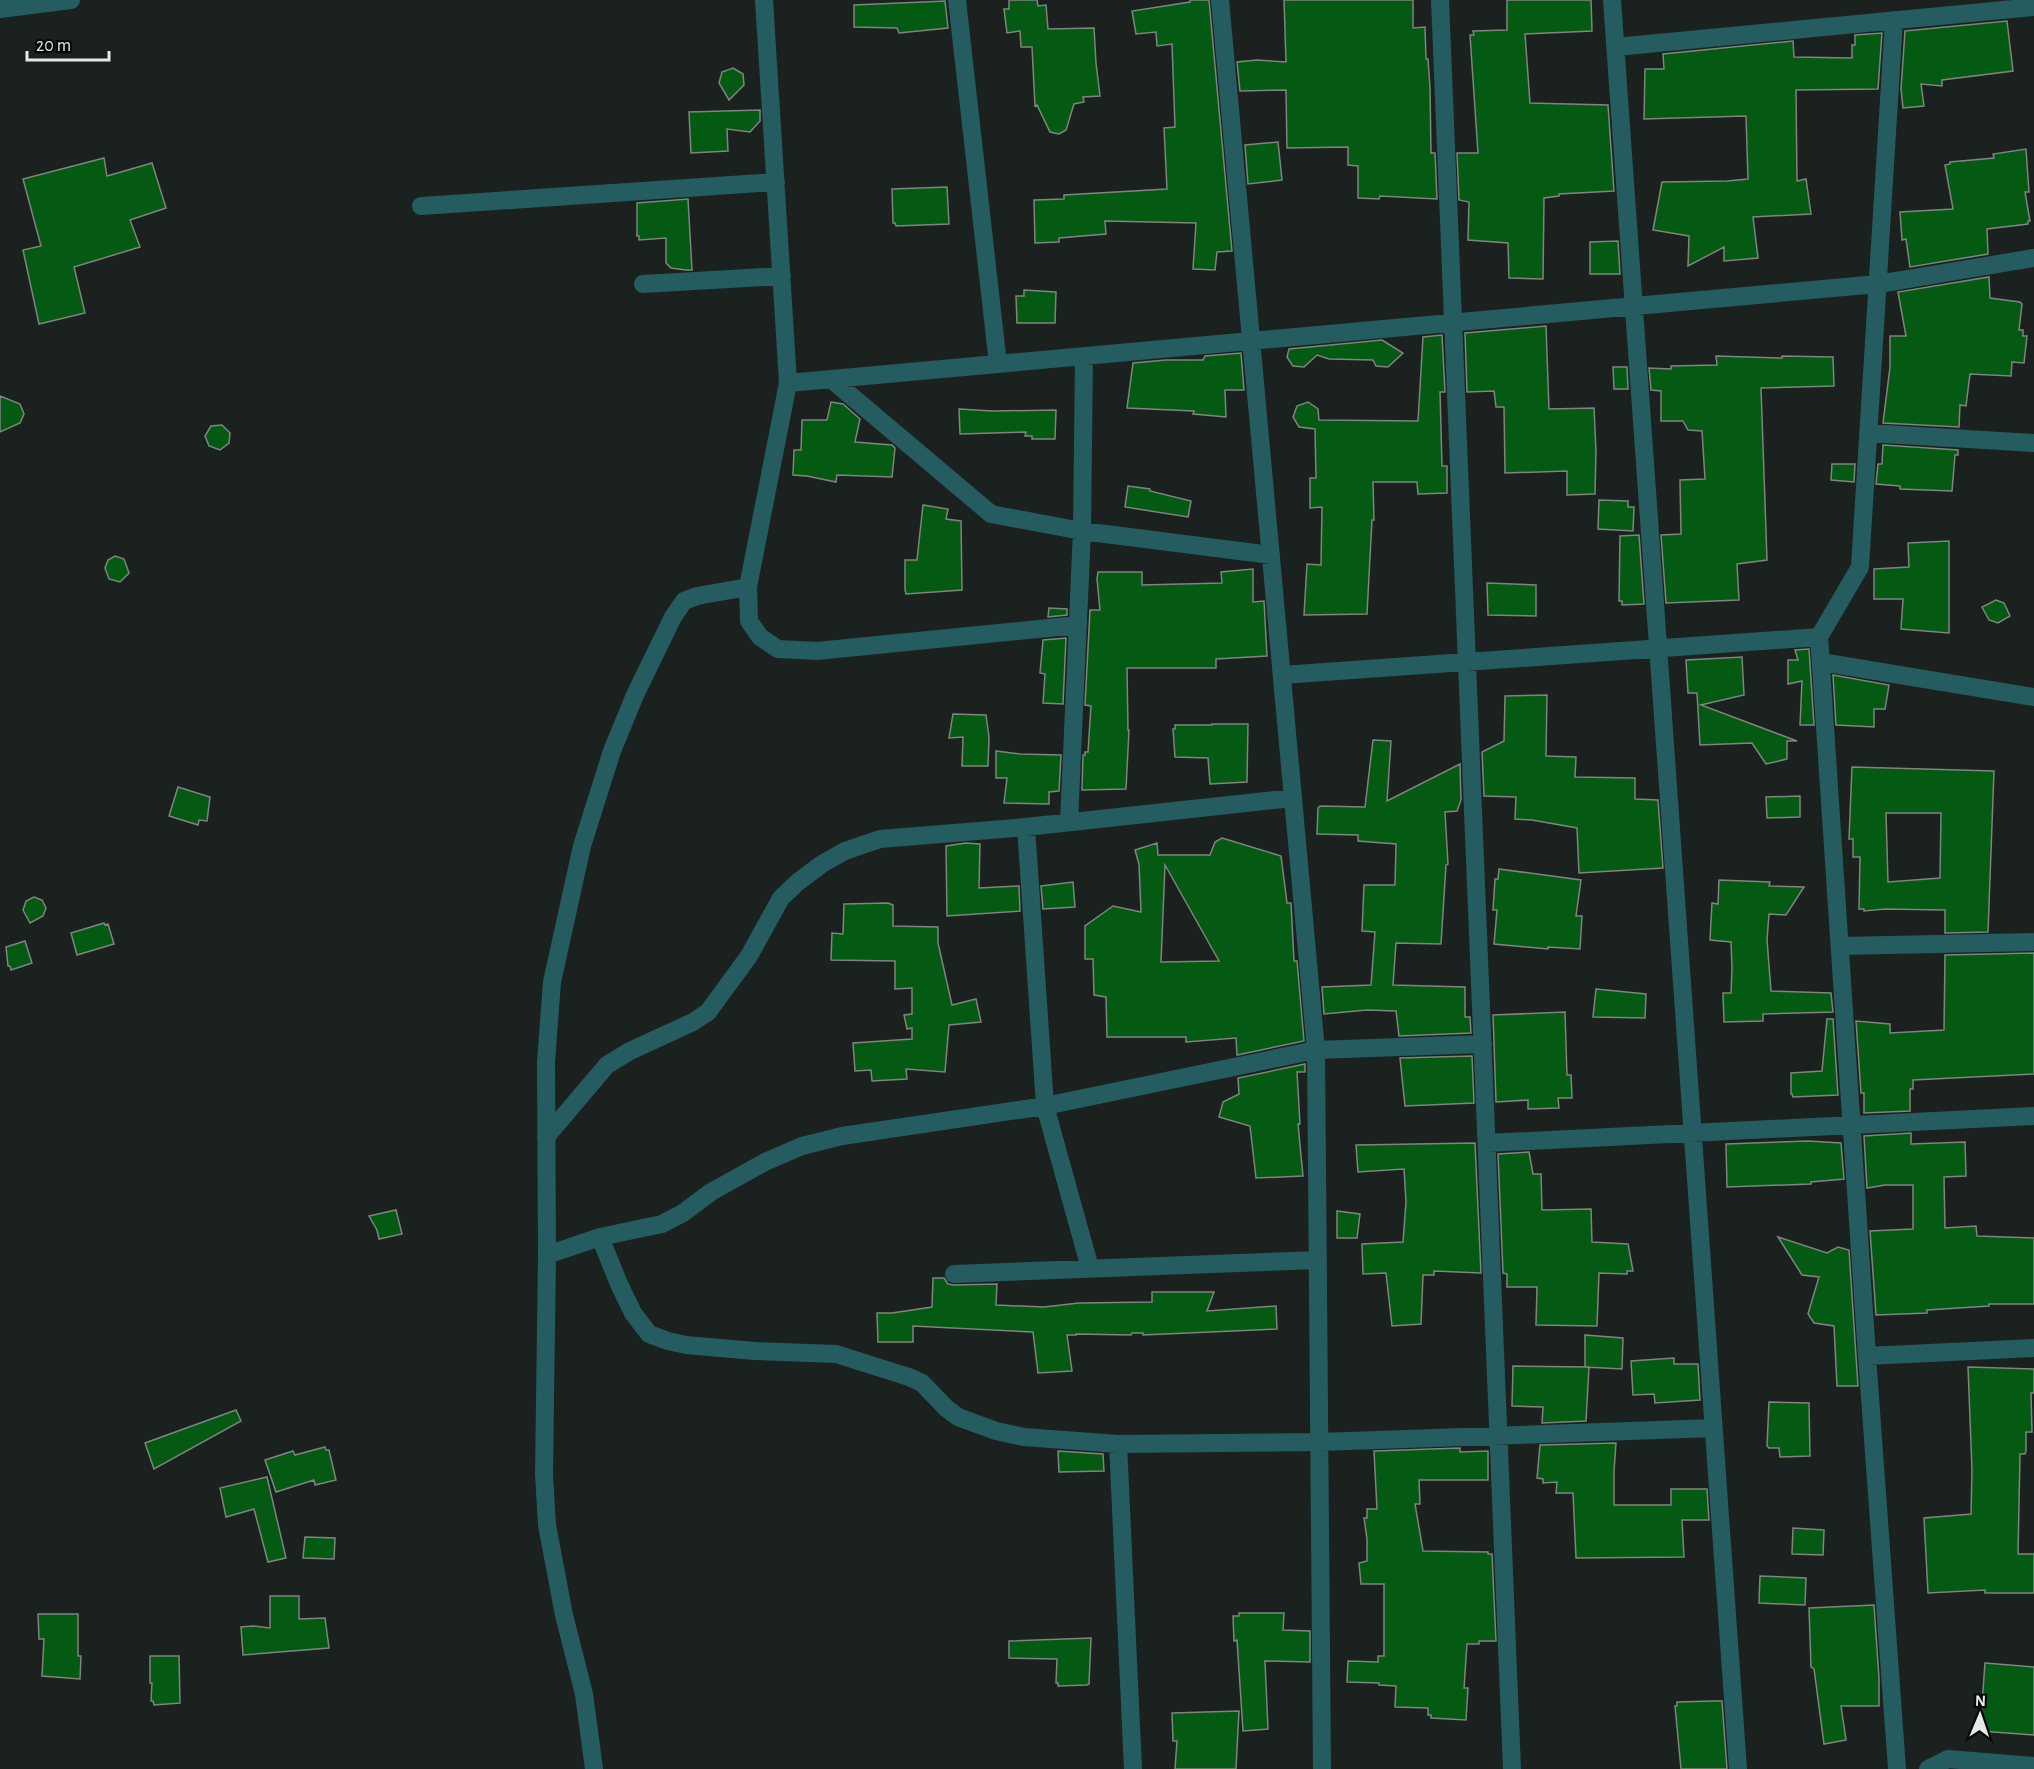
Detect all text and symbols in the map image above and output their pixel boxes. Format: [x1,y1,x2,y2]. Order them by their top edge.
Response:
scale bar [27,24,110,62]
text: 20 m [36,37,71,55]
north arrow [1950,1685,2010,1745]
text: N [1975,1693,1986,1709]

